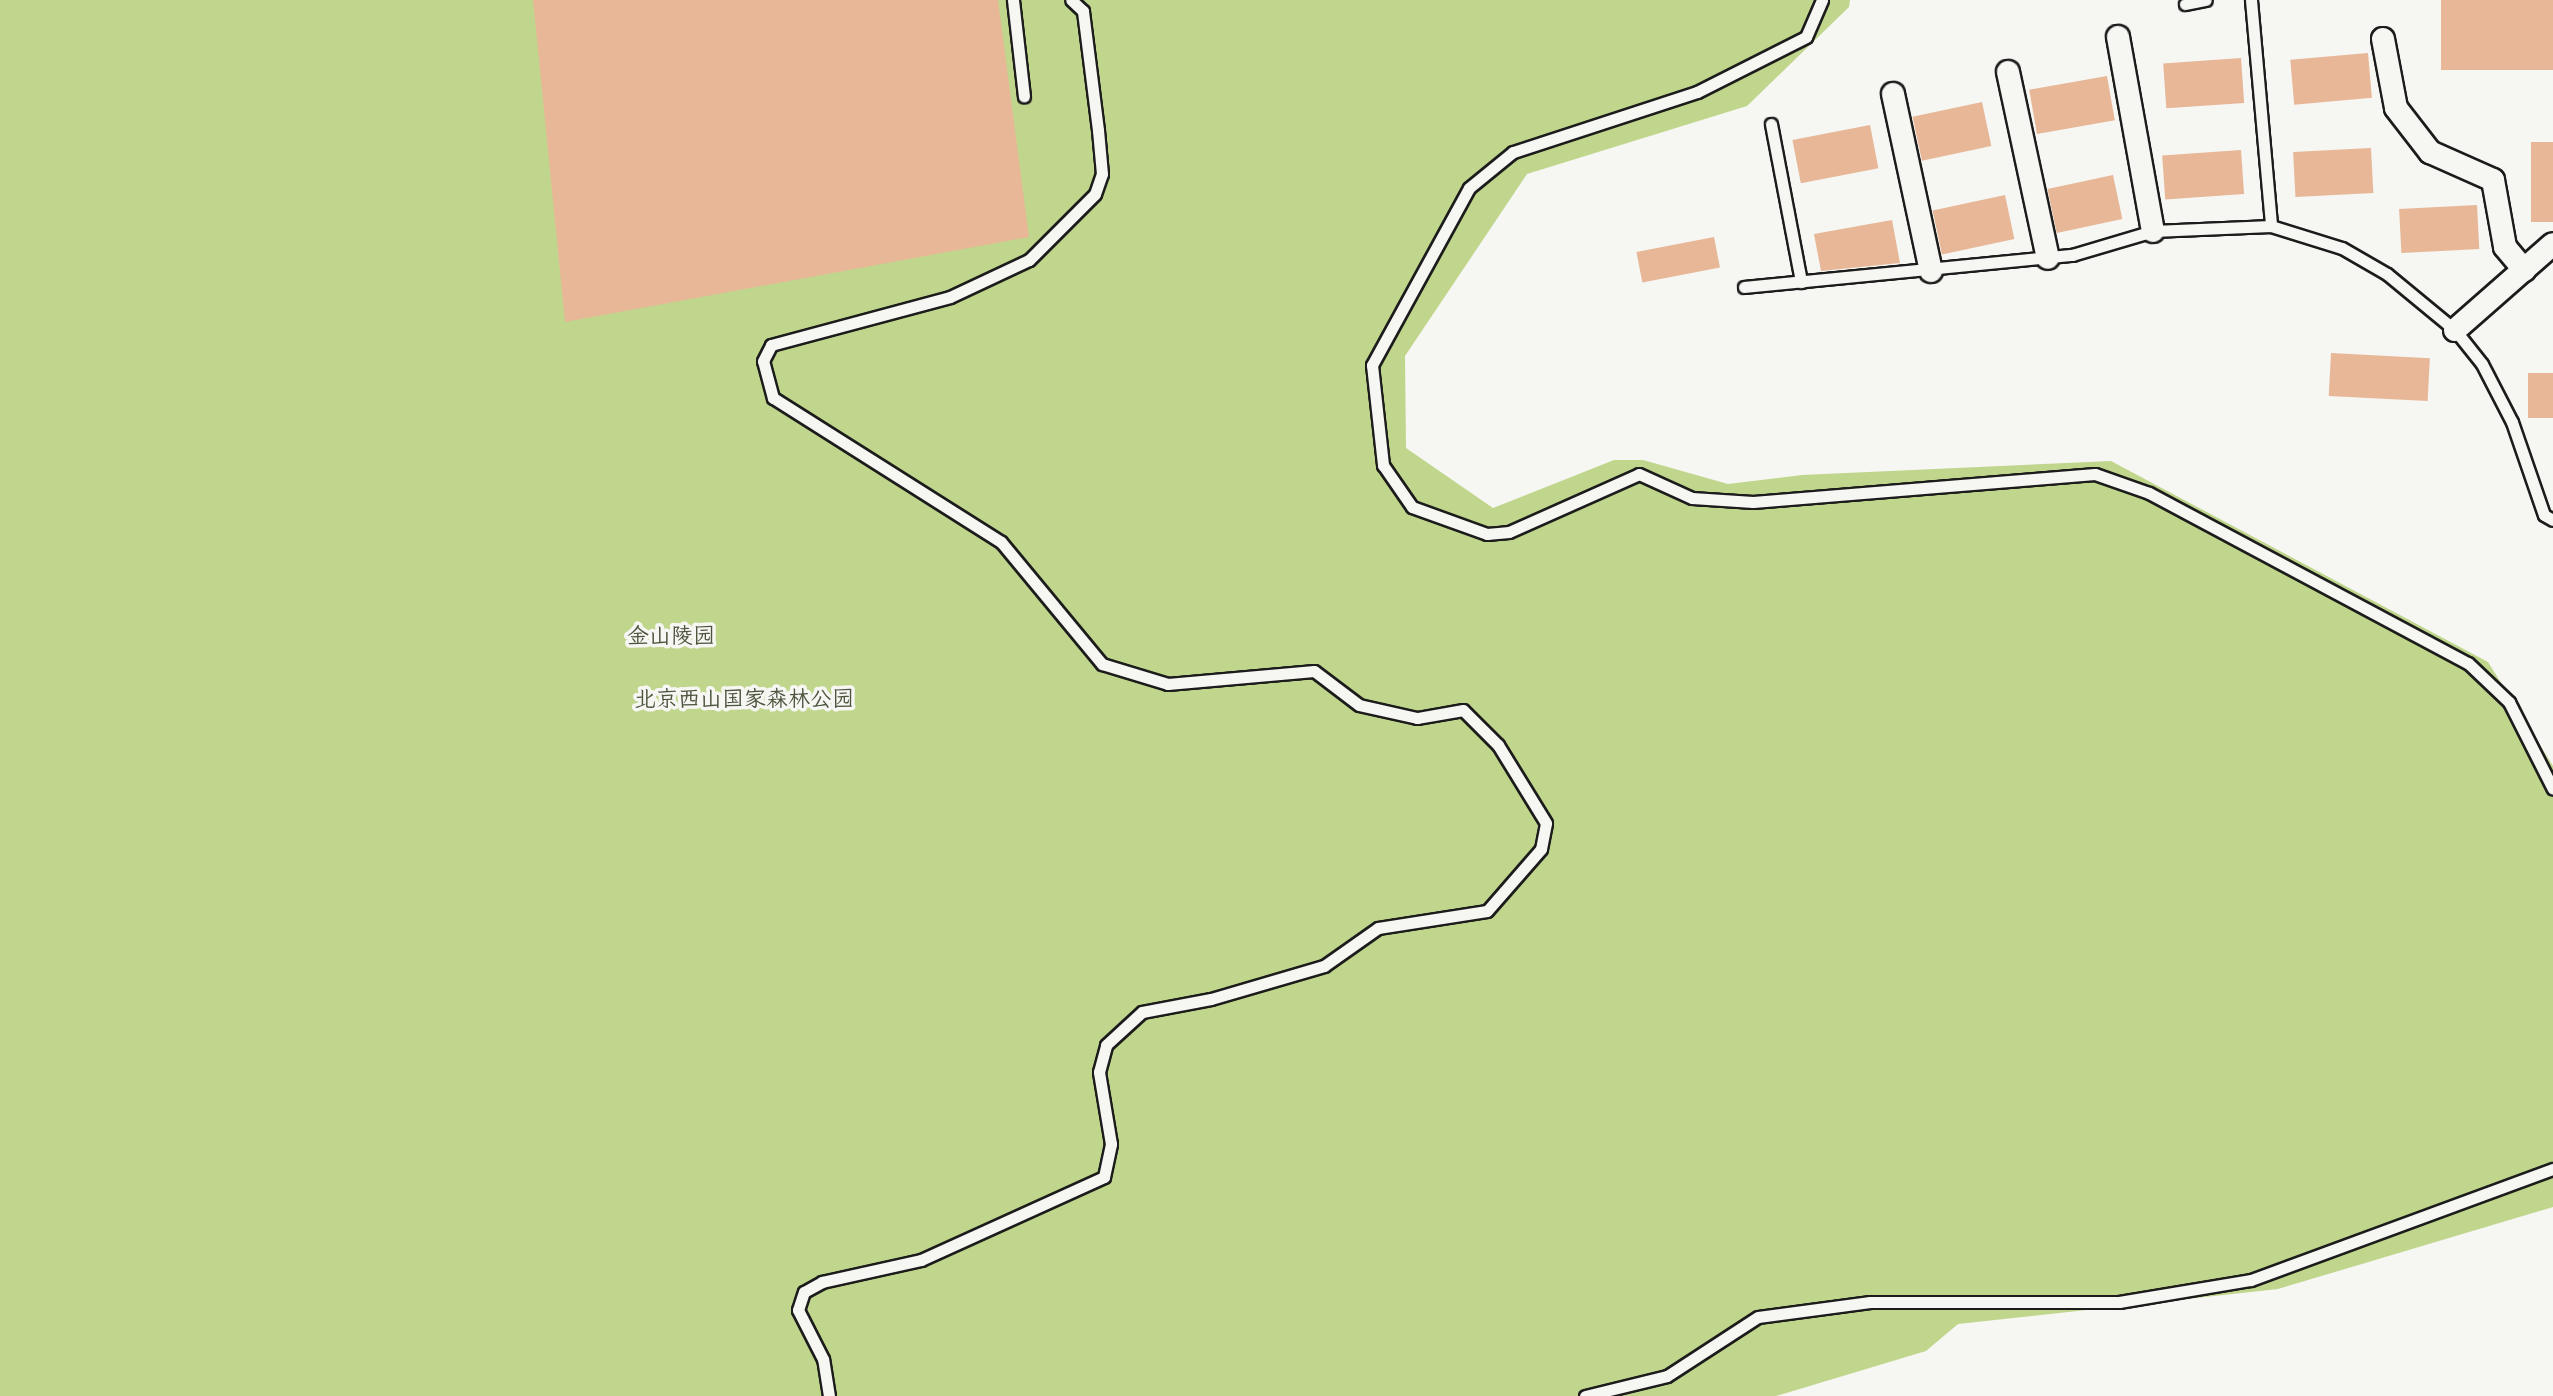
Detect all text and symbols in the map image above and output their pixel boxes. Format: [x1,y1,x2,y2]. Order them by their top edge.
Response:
park label: 金山陵园 [627,621,715,647]
park label: 北京西山国家森林公园 [634,684,854,710]

